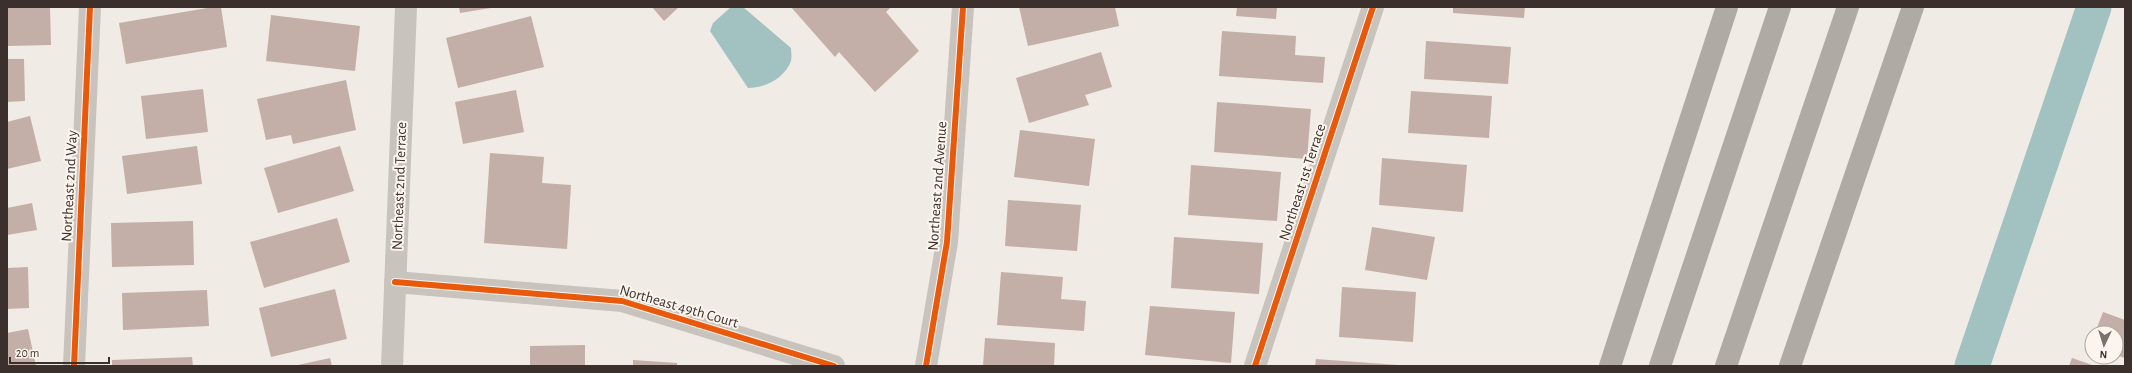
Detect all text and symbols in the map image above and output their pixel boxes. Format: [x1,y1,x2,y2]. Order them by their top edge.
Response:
street label: Northeast 2nd Terrace [390,121,409,250]
street label: Northeast 2nd Avenue [925,121,950,251]
street label: Northeast 1st Terrace [1277,122,1328,242]
street label: Northeast 2nd Way [59,129,80,242]
street label: Northeast 49th Court [618,282,740,331]
north arrow [2084,325,2124,365]
scale bar [10,339,109,365]
text: 20 m [16,347,39,359]
text: N [2099,349,2108,360]

